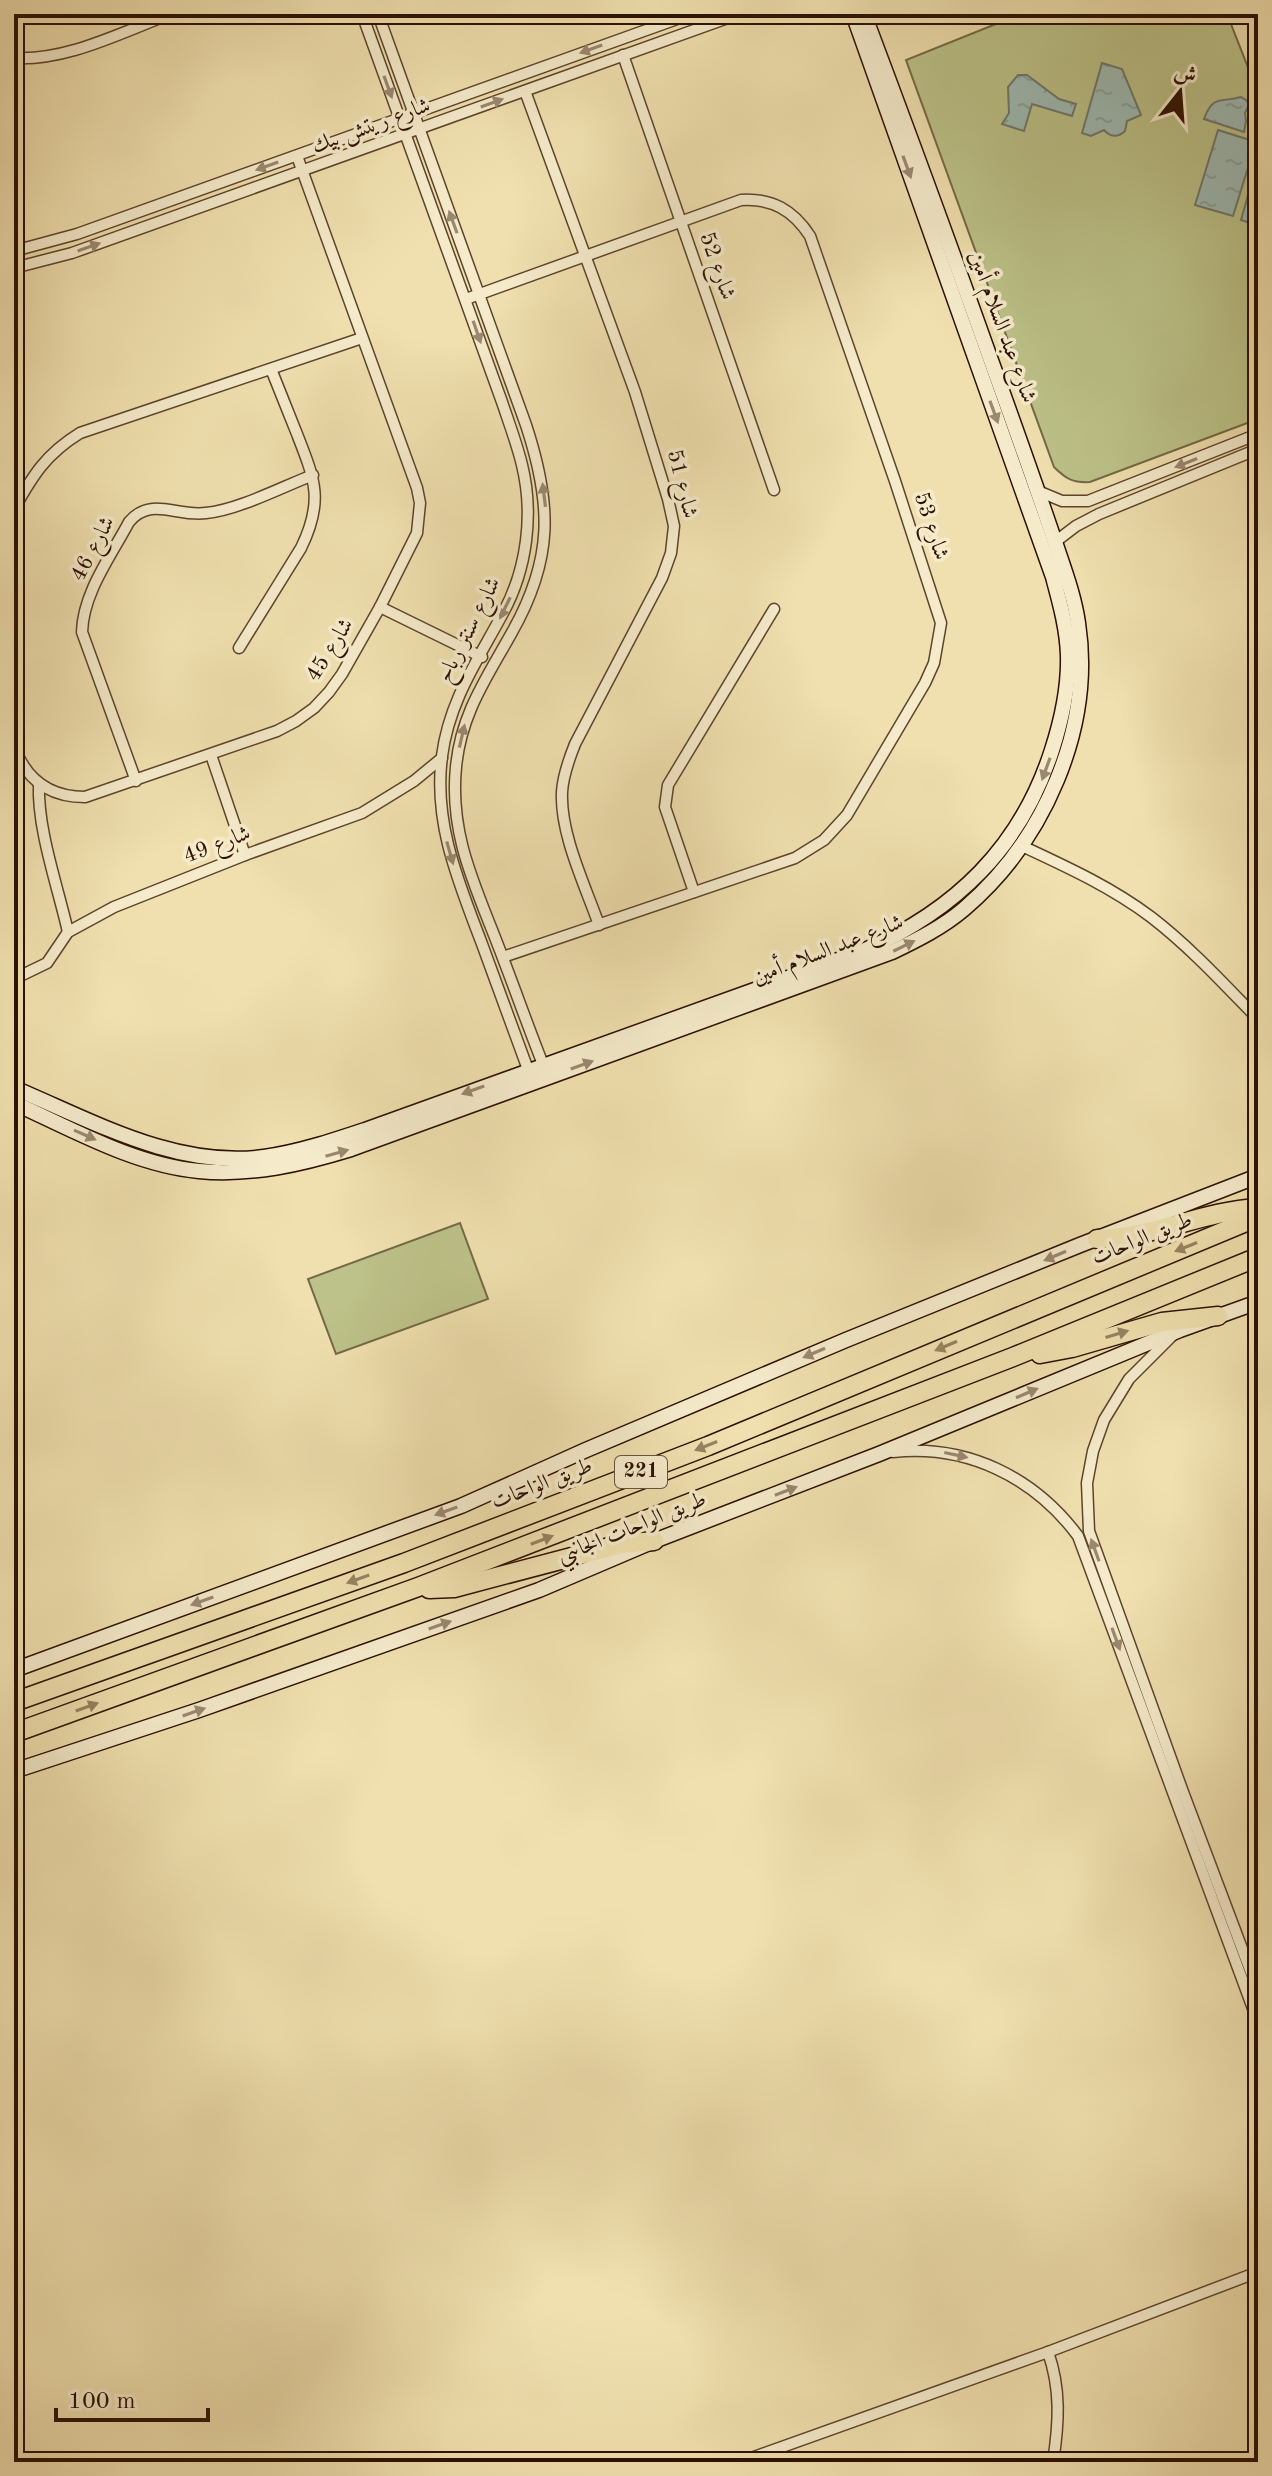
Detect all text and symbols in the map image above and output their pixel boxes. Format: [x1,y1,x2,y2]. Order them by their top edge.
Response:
one-way arrow [579,44,603,56]
north arrow [1140,52,1220,132]
text: ش [1172,61,1199,88]
one-way arrow [383,76,395,100]
street label: شارع ريتش بيك [309,94,435,163]
one-way arrow [480,96,504,109]
one-way arrow [901,155,913,179]
one-way arrow [255,161,279,173]
one-way arrow [446,210,458,234]
street label: شارع 52 [690,229,739,305]
one-way arrow [77,241,101,253]
street label: شارع عبد السلام أمين [958,246,1045,408]
one-way arrow [472,320,484,344]
one-way arrow [988,400,1001,424]
street label: شارع 51 [657,447,701,522]
one-way arrow [1174,456,1198,469]
one-way arrow [537,482,550,507]
street label: شارع 53 [904,489,952,564]
street label: شارع 46 [67,513,124,588]
street label: شارع سنتر رباح [433,574,511,689]
one-way arrow [498,597,512,620]
street label: شارع 45 [302,615,363,689]
one-way arrow [456,724,468,749]
one-way arrow [1039,757,1052,781]
street label: شارع 49 [180,822,256,873]
one-way arrow [444,842,457,866]
street label: شارع عبد السلام أمين [747,906,909,995]
one-way arrow [893,939,916,953]
one-way arrow [570,1058,594,1071]
one-way arrow [461,1084,485,1097]
one-way arrow [73,1128,97,1141]
one-way arrow [325,1146,349,1159]
street label: طريق الواحات [1089,1209,1196,1271]
one-way arrow [1174,1240,1198,1253]
one-way arrow [1043,1249,1067,1262]
one-way arrow [1105,1327,1129,1340]
one-way arrow [934,1339,957,1352]
one-way arrow [802,1347,826,1360]
one-way arrow [1015,1386,1039,1399]
one-way arrow [694,1440,718,1453]
one-way arrow [944,1450,969,1462]
street label: طريق الواحات [489,1455,596,1515]
road number: 221 [615,1456,667,1488]
one-way arrow [774,1484,798,1497]
street label: طريق الواحات الجانبي [554,1488,712,1574]
one-way arrow [434,1505,458,1518]
one-way arrow [530,1533,554,1546]
one-way arrow [1089,1538,1101,1562]
one-way arrow [346,1573,370,1586]
one-way arrow [190,1595,214,1608]
one-way arrow [428,1618,452,1631]
one-way arrow [1110,1628,1123,1652]
one-way arrow [76,1700,100,1713]
one-way arrow [183,1705,207,1717]
scale bar [56,2372,208,2422]
text: 100 m [68,2390,136,2414]

